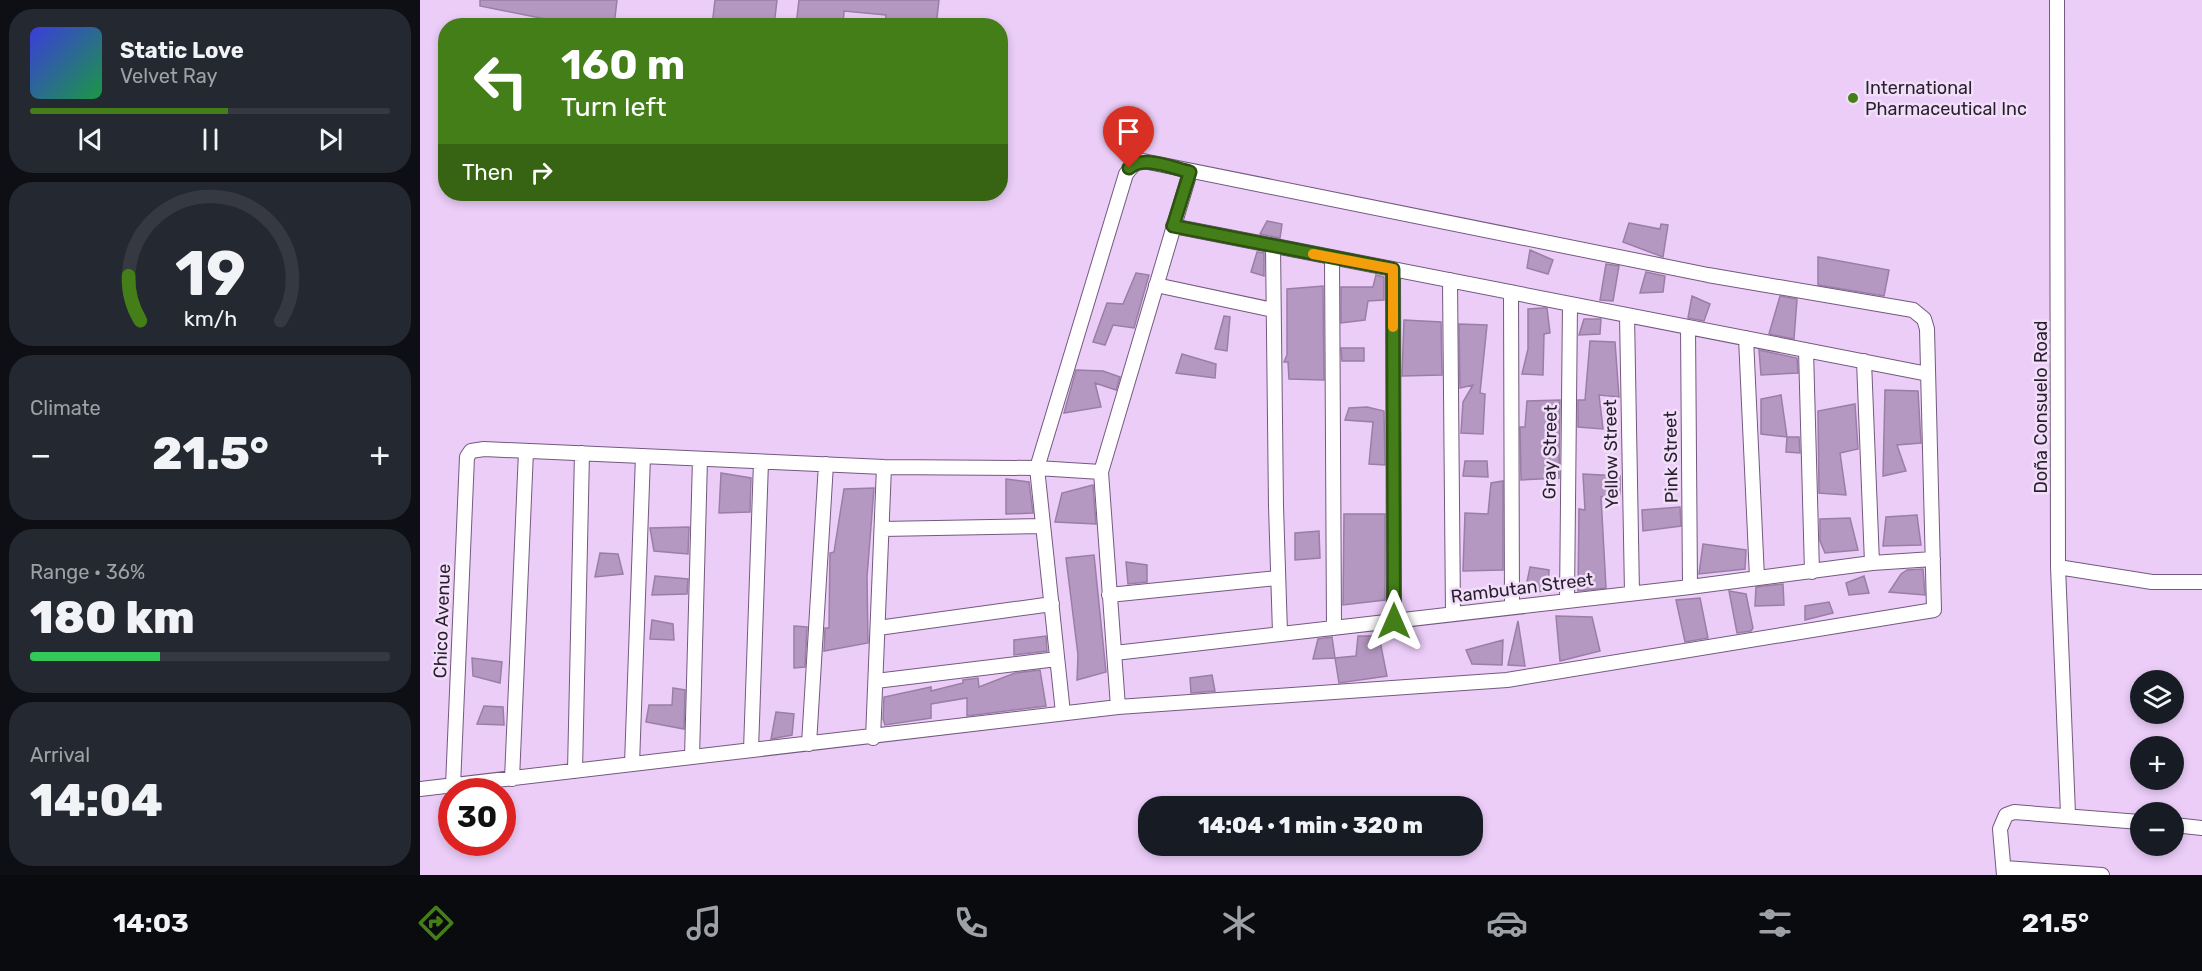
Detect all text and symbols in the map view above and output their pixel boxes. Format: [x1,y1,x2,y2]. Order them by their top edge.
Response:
text: Static Love [120,37,244,64]
text: 160 m [561,40,685,90]
icon: left [462,42,540,120]
text: Velvet Ray [120,64,218,88]
place label: International Pharmaceutical Inc [1865,77,2027,120]
text: Turn left [561,91,666,123]
marker: International Pharmaceutical Inc [1846,91,1860,105]
pin [1103,106,1154,168]
icon: arrive [1112,115,1145,148]
icon: previous [74,123,107,156]
icon: pause [194,123,227,156]
icon: next [314,123,347,156]
icon: right [525,156,558,189]
text: Then [462,159,513,186]
text: 19 [174,237,246,311]
text: km/h [183,307,237,332]
street label: Doña Consuelo Road [2030,320,2052,494]
text: Climate [30,396,101,420]
street label: Yellow Street [1599,399,1623,509]
street label: Gray Street [1538,405,1562,499]
street label: Pink Street [1659,411,1683,503]
text: 21.5° [152,427,269,480]
text: − [30,435,51,474]
text: + [369,435,390,474]
text: Range · 36% [30,560,145,584]
street label: Chico Avenue [429,563,455,679]
street label: Rambutan Street [1449,568,1595,608]
position arrow [1362,589,1426,653]
text: 180 km [30,591,195,644]
map controls [2130,670,2184,856]
button: layers [2130,670,2184,724]
button: + [2130,736,2184,790]
text: Arrival [30,743,90,767]
text: 14:04 [30,774,163,827]
speed limit sign: 30 [438,778,516,856]
button: − [2130,802,2184,856]
text: 14:04 · 1 min · 320 m [1198,812,1423,839]
icon: directions [415,902,457,944]
icon: music [683,902,725,944]
icon: phone [950,902,992,944]
icon: climate [1218,902,1260,944]
icon: car [1486,902,1528,944]
icon: filters [1754,902,1796,944]
text: 14:03 [113,907,189,939]
text: 21.5° [2022,907,2089,939]

